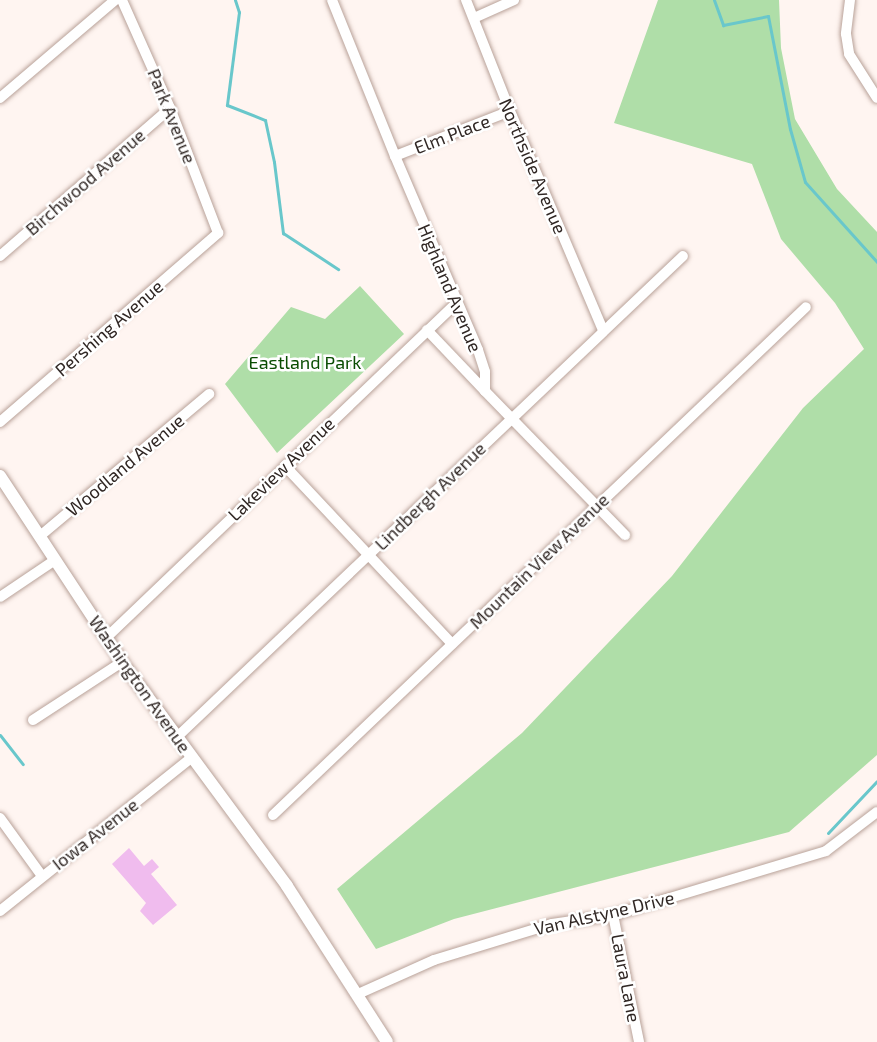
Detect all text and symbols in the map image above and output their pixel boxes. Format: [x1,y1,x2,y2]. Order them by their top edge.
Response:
street label: Park Avenue [143,65,201,167]
street label: Northside Avenue [495,95,571,237]
street label: Elm Place [411,110,493,158]
street label: Birchwood Avenue [21,124,149,240]
street label: Highland Avenue [413,221,487,355]
street label: Pershing Avenue [50,275,168,381]
park label: Eastland Park [249,351,361,373]
street label: Woodland Avenue [61,409,189,521]
street label: Lakeview Avenue [223,412,339,526]
street label: Lindbergh Avenue [370,437,490,555]
street label: Mountain View Avenue [464,488,614,634]
street label: Washington Avenue [84,611,196,757]
street label: Iowa Avenue [47,794,143,874]
street label: Van Alstyne Drive [532,886,676,940]
street label: Laura Lane [607,932,645,1024]

